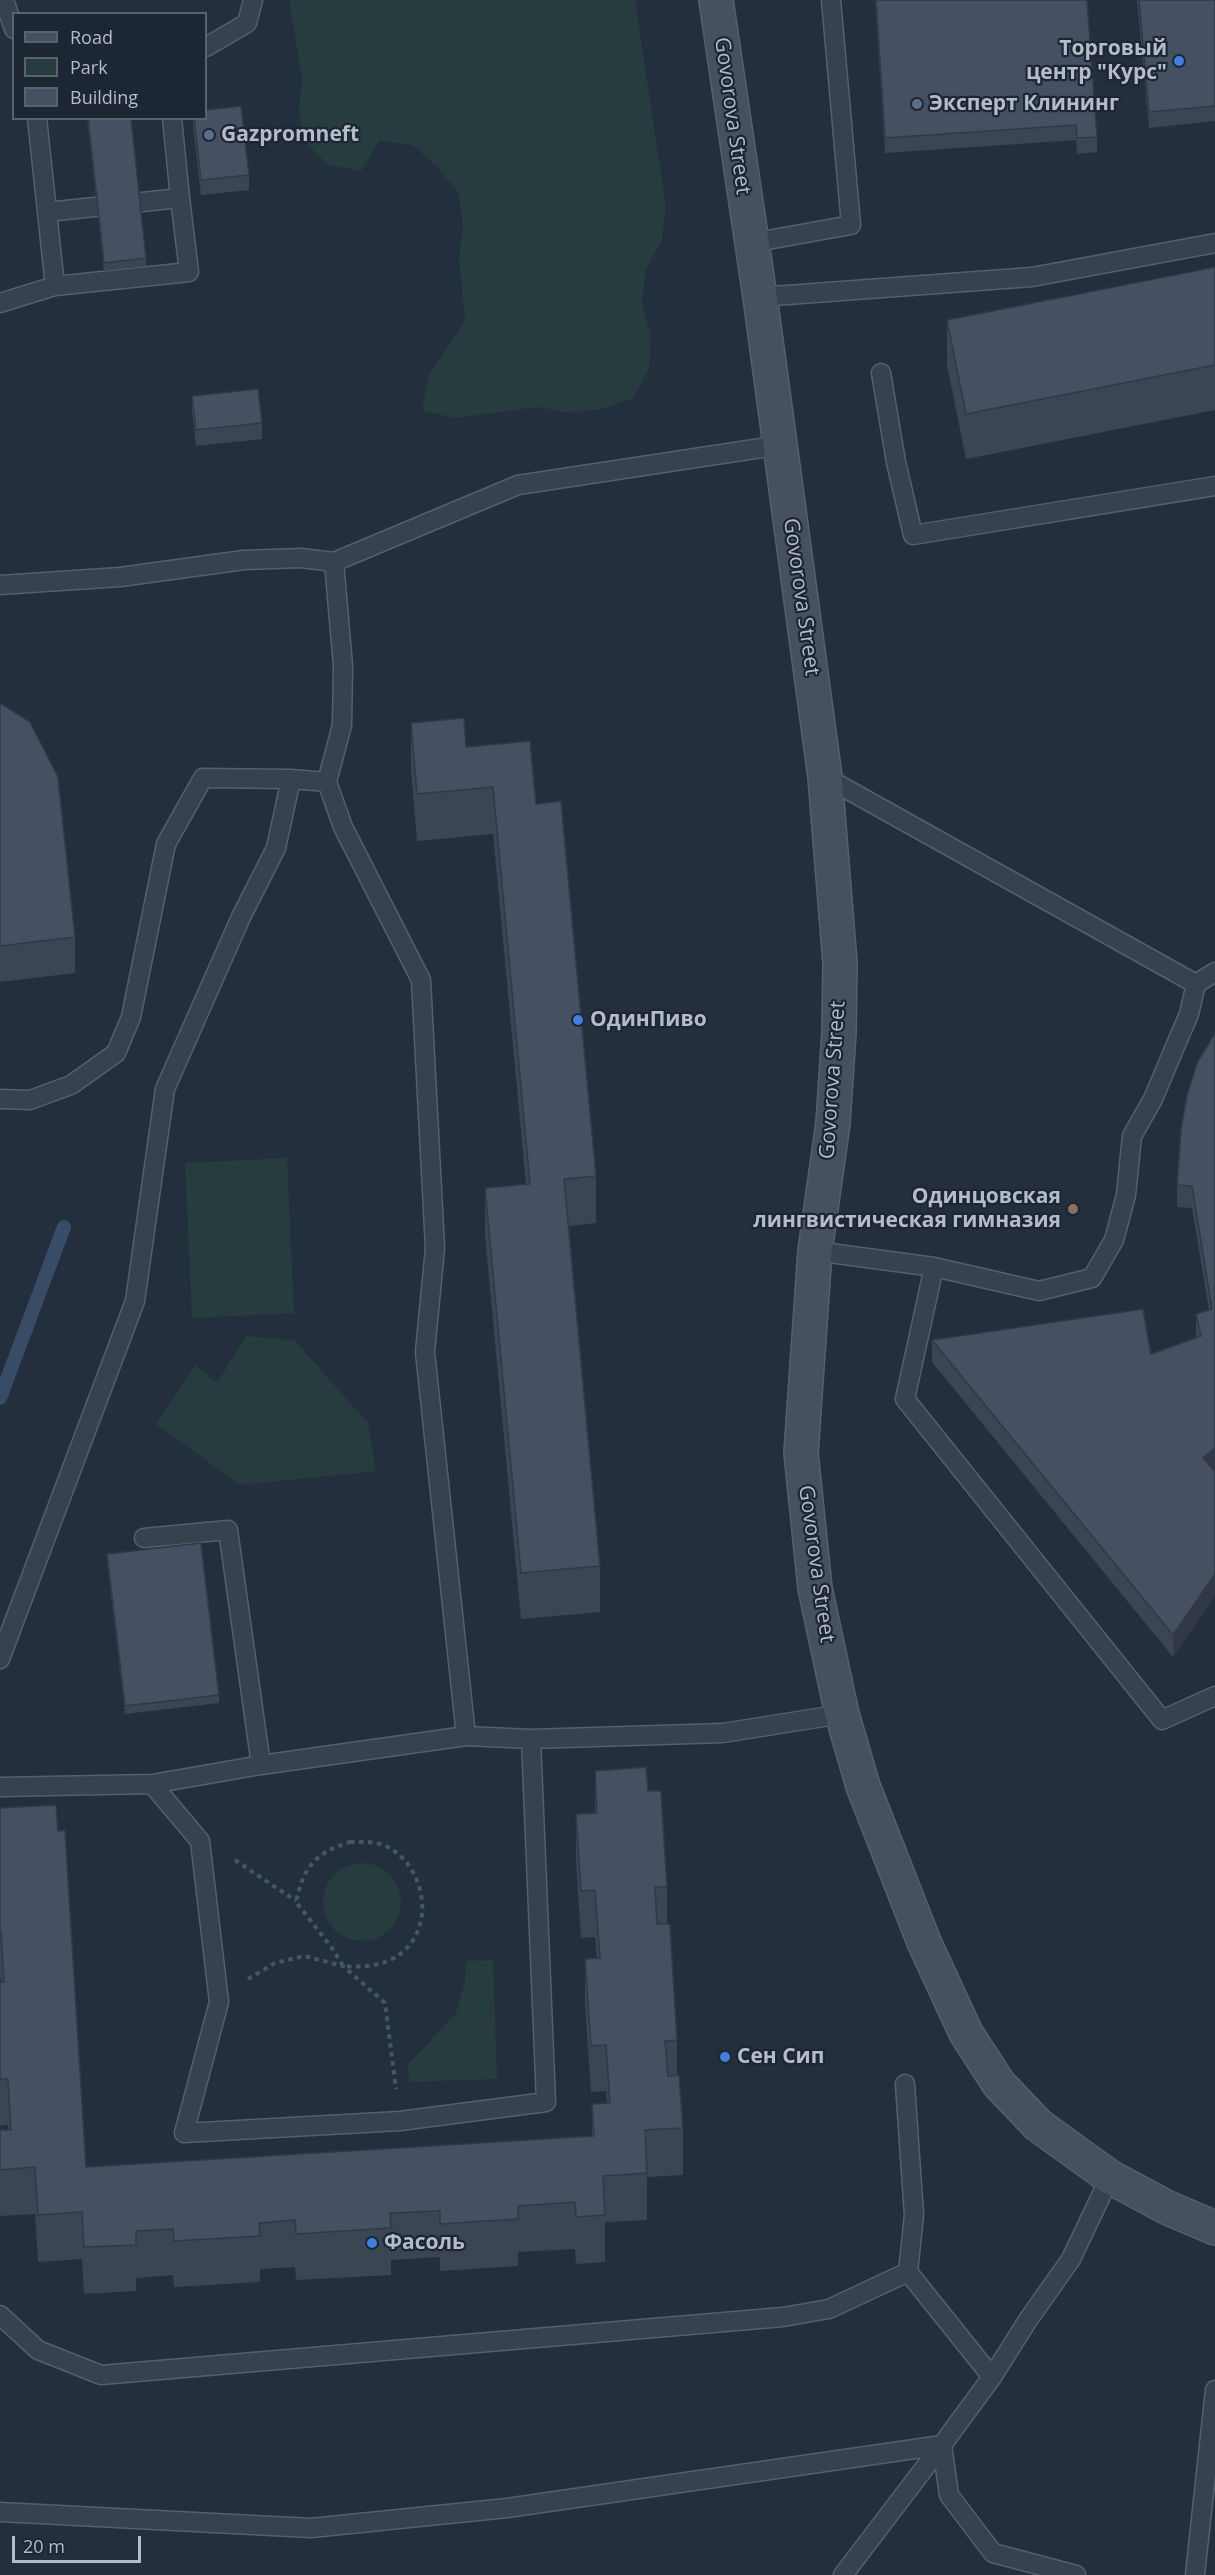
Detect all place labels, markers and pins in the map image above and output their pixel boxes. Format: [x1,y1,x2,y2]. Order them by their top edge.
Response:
place label: Торговый центр "Курс" [1026,36,1167,86]
marker: Торговый центр "Курс" [1172,54,1186,68]
place label: Эксперт Клининг [929,91,1119,117]
marker: Эксперт Клининг [910,97,924,111]
place label: Gazpromneft [221,122,359,148]
marker: Gazpromneft [202,128,216,142]
place label: ОдинПиво [590,1007,707,1033]
marker: ОдинПиво [571,1013,585,1027]
place label: Одинцовская лингвистическая гимназия [753,1184,1061,1234]
marker: Одинцовская лингвистическая гимназия [1066,1202,1080,1216]
place label: Сен Сип [737,2044,824,2070]
marker: Сен Сип [718,2050,732,2064]
place label: Фасоль [384,2230,465,2256]
marker: Фасоль [365,2236,379,2250]

